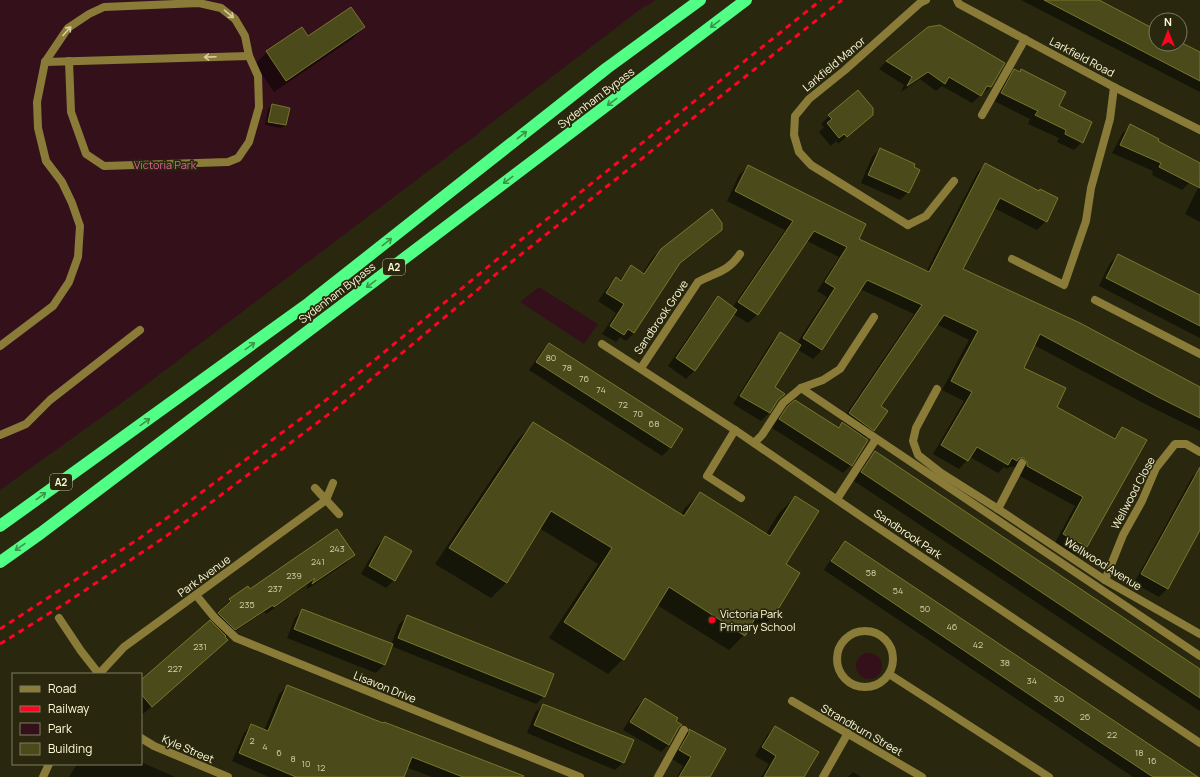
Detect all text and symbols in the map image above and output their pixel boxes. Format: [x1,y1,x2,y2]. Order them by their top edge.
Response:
one-way arrow [223,10,234,19]
north arrow [1148,12,1188,52]
text: N [1164,14,1172,29]
one-way arrow [710,19,721,28]
one-way arrow [63,26,72,36]
street label: Larkfield Manor [799,33,868,94]
street label: Larkfield Road [1047,33,1117,80]
one-way arrow [204,53,217,61]
street label: Sydenham Bypass [554,64,637,131]
one-way arrow [606,98,617,106]
one-way arrow [517,131,528,140]
park label: Victoria Park [134,157,197,172]
one-way arrow [503,176,514,185]
one-way arrow [381,237,392,246]
street label: Sydenham Bypass [295,259,378,326]
road number: A2 [383,259,405,275]
street label: Sandbrook Grove [630,276,691,357]
one-way arrow [365,280,376,288]
one-way arrow [244,342,255,350]
house number: 80 [546,351,556,364]
house number: 78 [562,361,572,374]
house number: 76 [579,372,589,385]
house number: 74 [596,383,606,396]
house number: 72 [618,398,628,411]
house number: 70 [633,407,643,420]
house number: 68 [649,417,659,430]
one-way arrow [139,418,150,426]
street label: Wellwood Close [1107,453,1158,532]
road number: A2 [50,474,72,490]
one-way arrow [36,492,47,501]
street label: Sandbrook Park [871,505,946,562]
street label: Wellwood Avenue [1062,534,1145,594]
house number: 243 [329,542,345,555]
one-way arrow [15,543,26,551]
street label: Park Avenue [174,551,234,600]
house number: 241 [311,555,325,568]
house number: 58 [866,566,876,579]
house number: 239 [286,569,302,582]
house number: 237 [268,582,283,595]
house number: 54 [893,584,903,597]
house number: 235 [239,598,255,611]
house number: 50 [920,602,930,615]
place label: Victoria Park Primary School [720,606,796,634]
marker: Victoria Park Primary School [707,615,717,625]
house number: 46 [947,620,958,633]
house number: 42 [973,638,983,651]
house number: 231 [193,640,207,653]
house number: 38 [1000,656,1010,669]
house number: 227 [168,662,183,675]
street label: Lisavon Drive [352,667,419,706]
legend [12,673,142,765]
house number: 34 [1027,674,1037,687]
text: Road [48,680,76,697]
house number: 30 [1054,692,1064,705]
text: Railway [48,700,90,717]
street label: Strandburn Street [819,700,906,759]
house number: 26 [1080,710,1091,723]
text: Park [48,720,73,737]
house number: 22 [1107,728,1117,741]
street label: Kyle Street [160,731,217,766]
house number: 2 [249,734,255,747]
text: Building [48,740,92,757]
house number: 4 [262,740,268,753]
house number: 6 [276,746,282,759]
house number: 18 [1135,746,1143,759]
house number: 8 [290,752,296,765]
house number: 16 [1147,754,1157,767]
house number: 10 [302,757,311,770]
house number: 12 [317,761,325,774]

